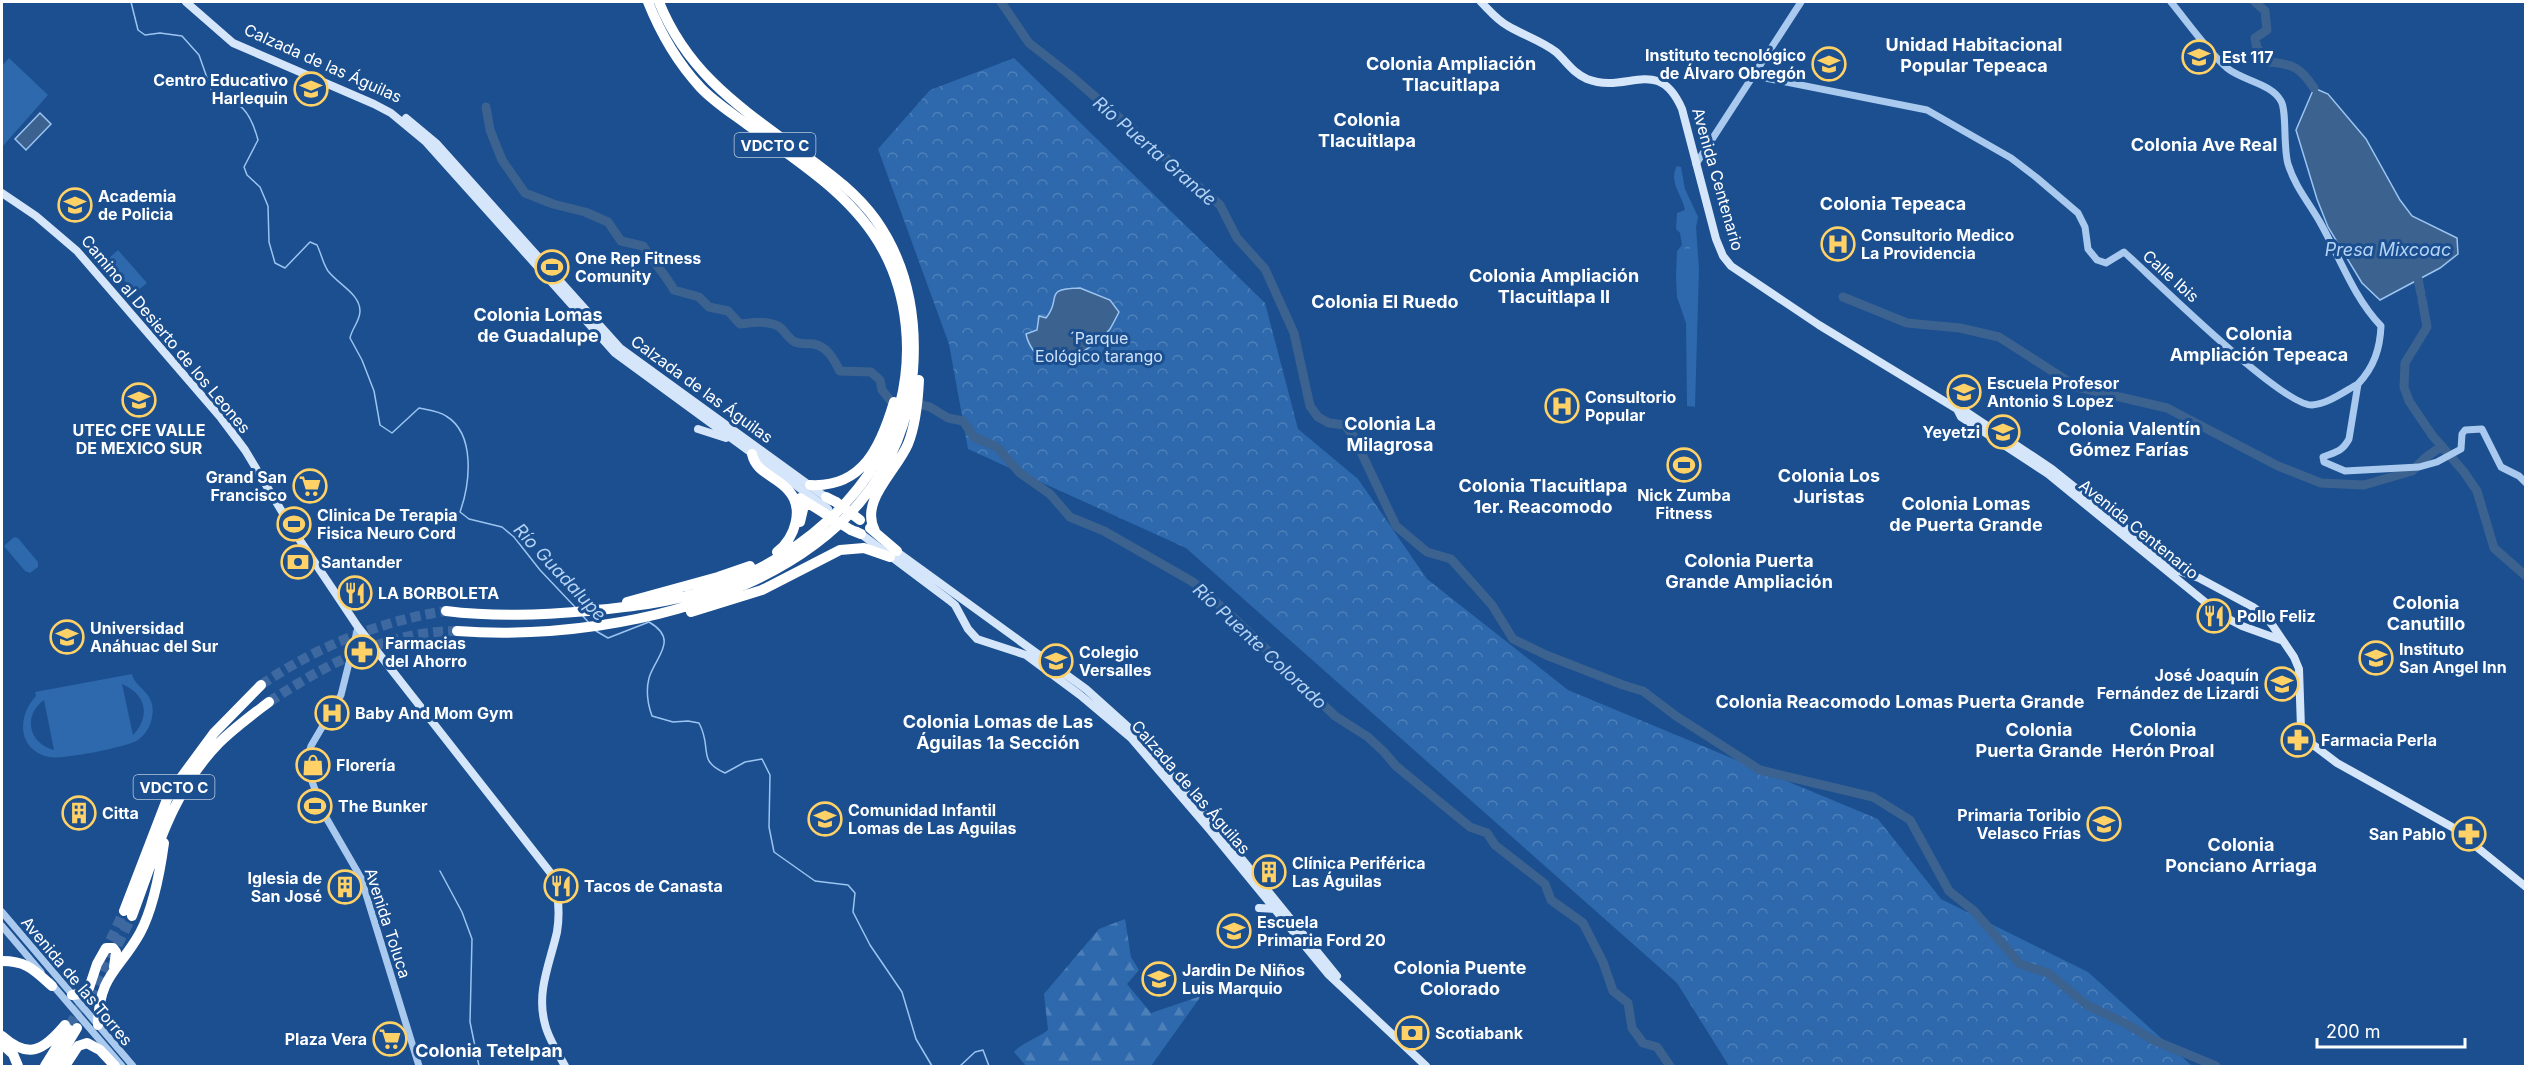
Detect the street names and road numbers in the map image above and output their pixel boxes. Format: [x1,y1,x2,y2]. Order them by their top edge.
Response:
street label: Calzada de las Águilas [241,19,405,107]
street label: Avenida Centenario [1688,105,1748,253]
road number: VDCTO C [734,133,816,157]
street label: Camino al Desierto de los Leones [77,231,255,437]
street label: Calle Ibis [2139,246,2203,306]
street label: Calzada de las Águilas [627,331,777,447]
street label: Avenida Centenario [2075,475,2203,583]
street label: Calzada de las Águilas [1127,716,1255,858]
road number: VDCTO C [134,775,214,799]
street label: Avenida Toluca [361,865,415,981]
street label: Avenida de las Torres [17,912,137,1050]

